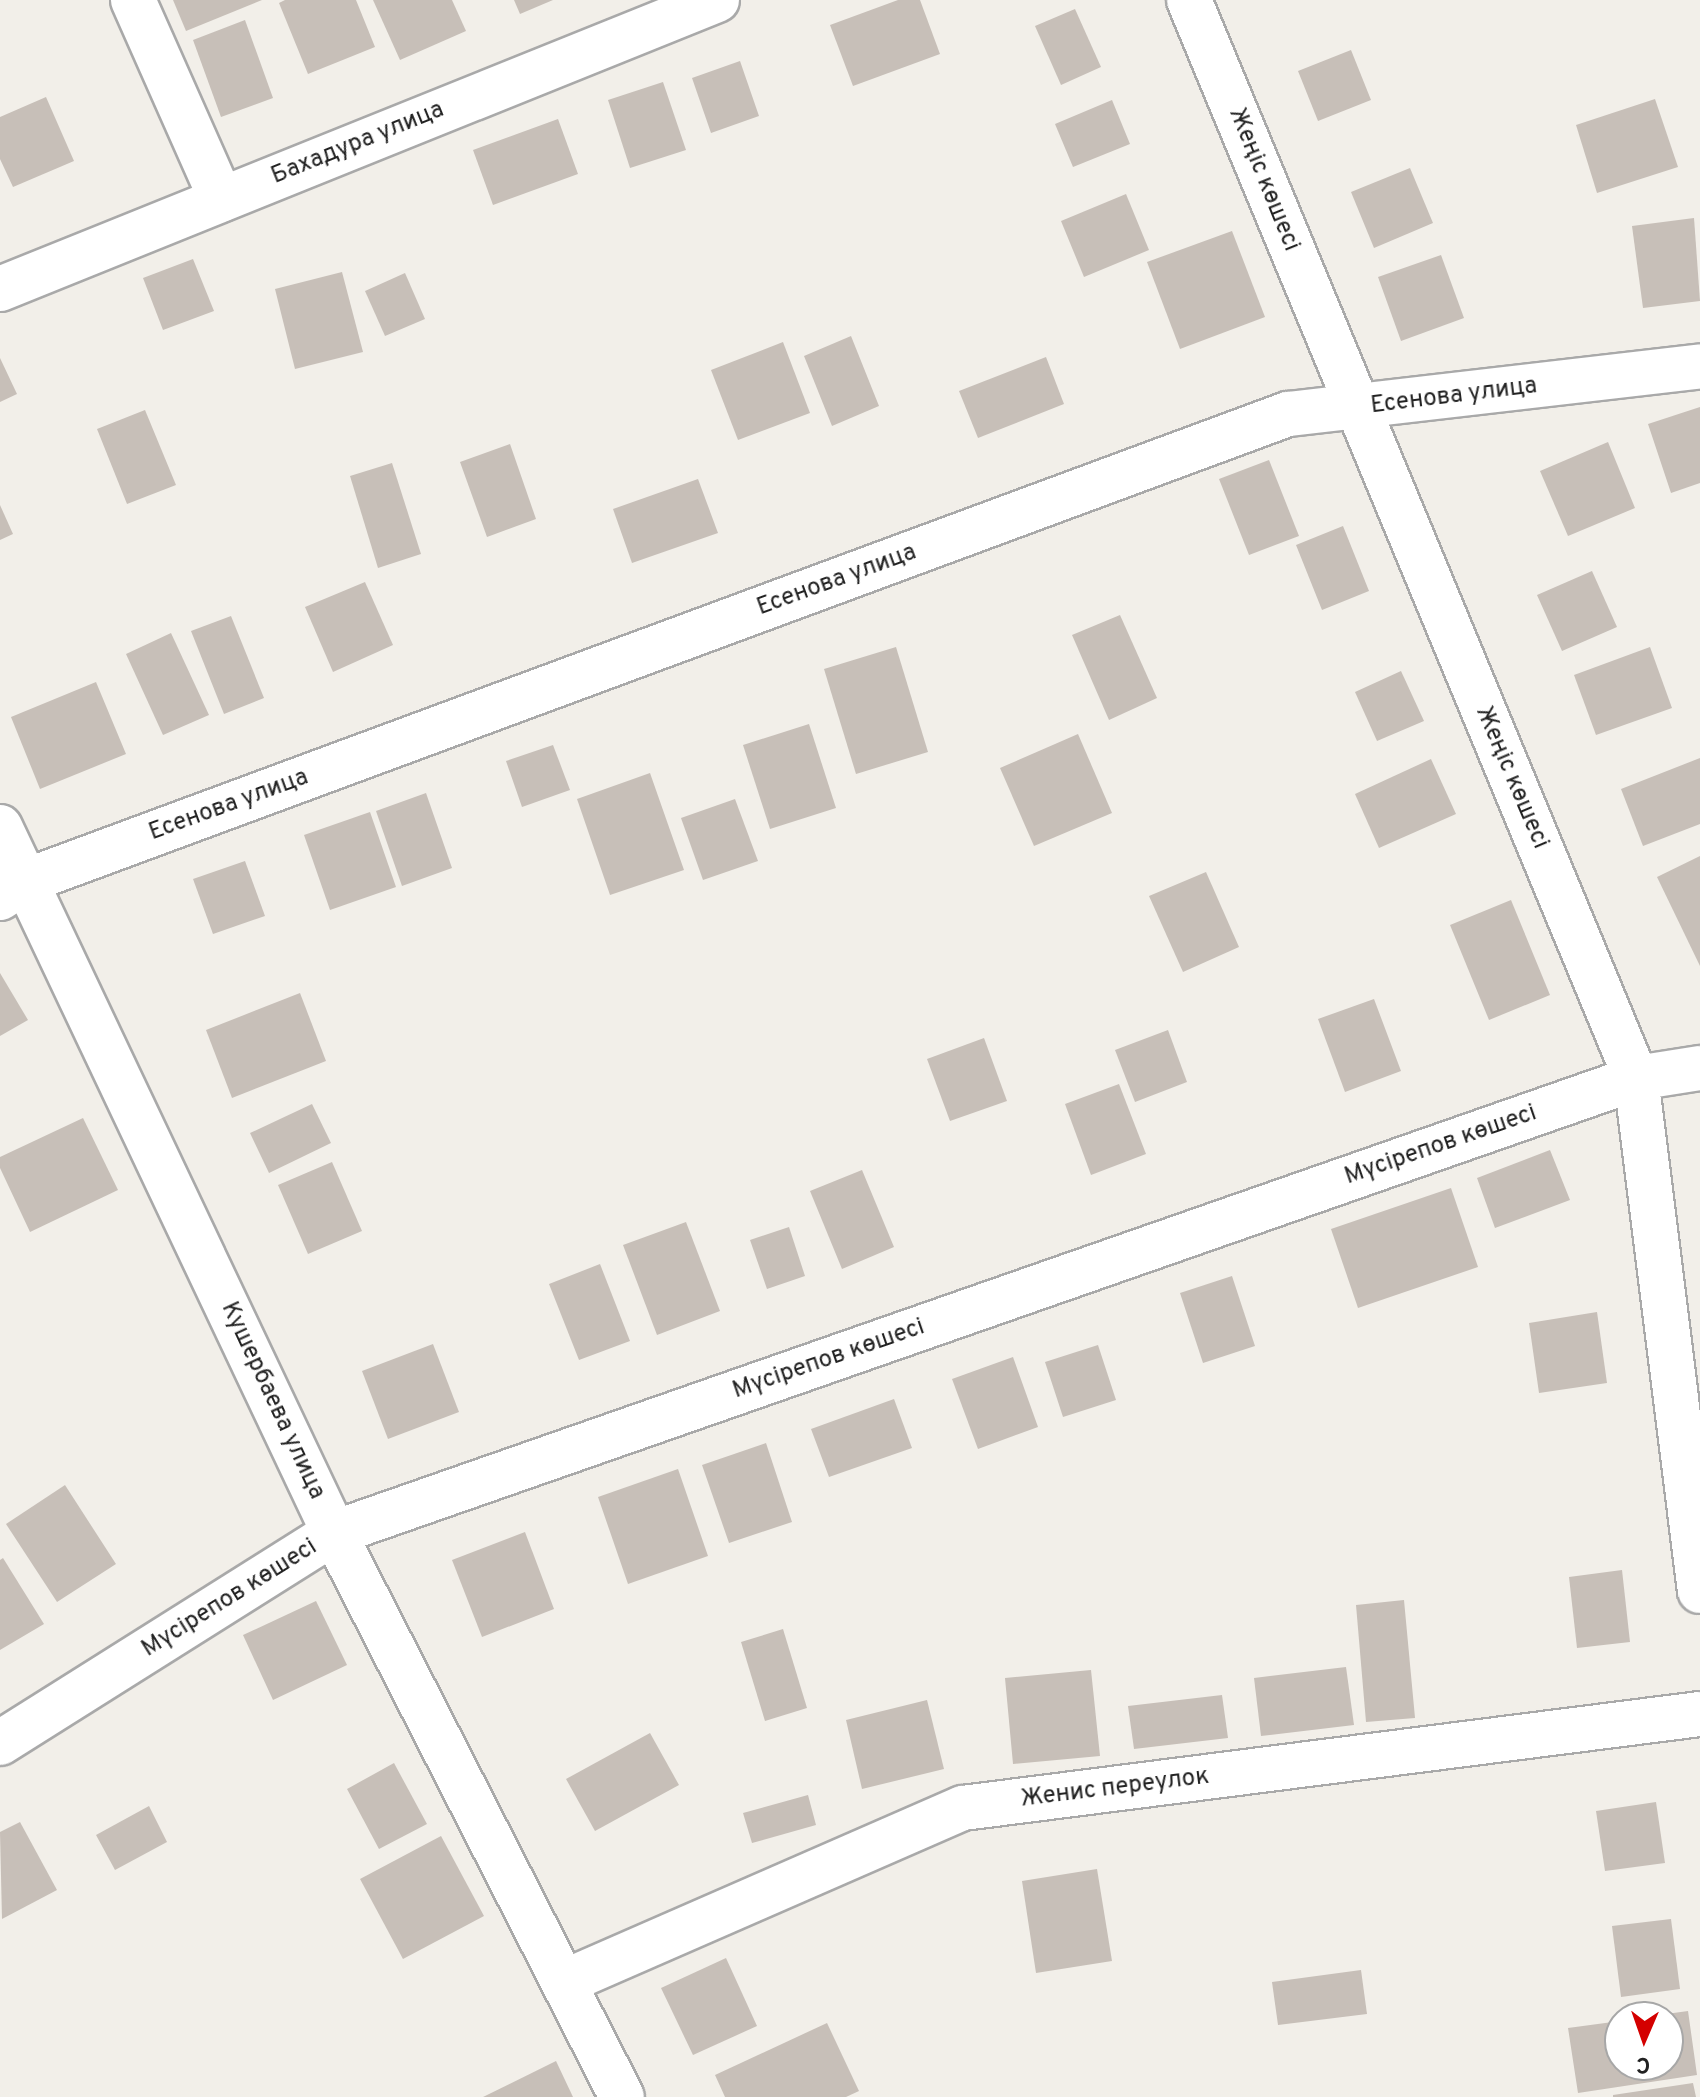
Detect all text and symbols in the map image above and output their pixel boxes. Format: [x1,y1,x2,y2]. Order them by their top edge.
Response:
street label: Бахадура улица [267,96,449,192]
street label: Жеңіс көшесі [1221,104,1305,256]
street label: Есенова улица [1369,373,1539,421]
street label: Есенова улица [753,539,921,623]
street label: Жеңіс көшесі [1468,702,1554,854]
street label: Есенова улица [145,764,313,848]
street label: Мүсірепов көшесі [1341,1100,1541,1192]
street label: Кушербаева улица [214,1298,330,1504]
street label: Мүсірепов көшесі [729,1314,929,1406]
street label: Мүсірепов көшесі [137,1533,323,1665]
street label: Женис переулок [1019,1763,1211,1815]
north arrow [1604,2001,1684,2081]
text: С [1636,2050,1651,2077]

